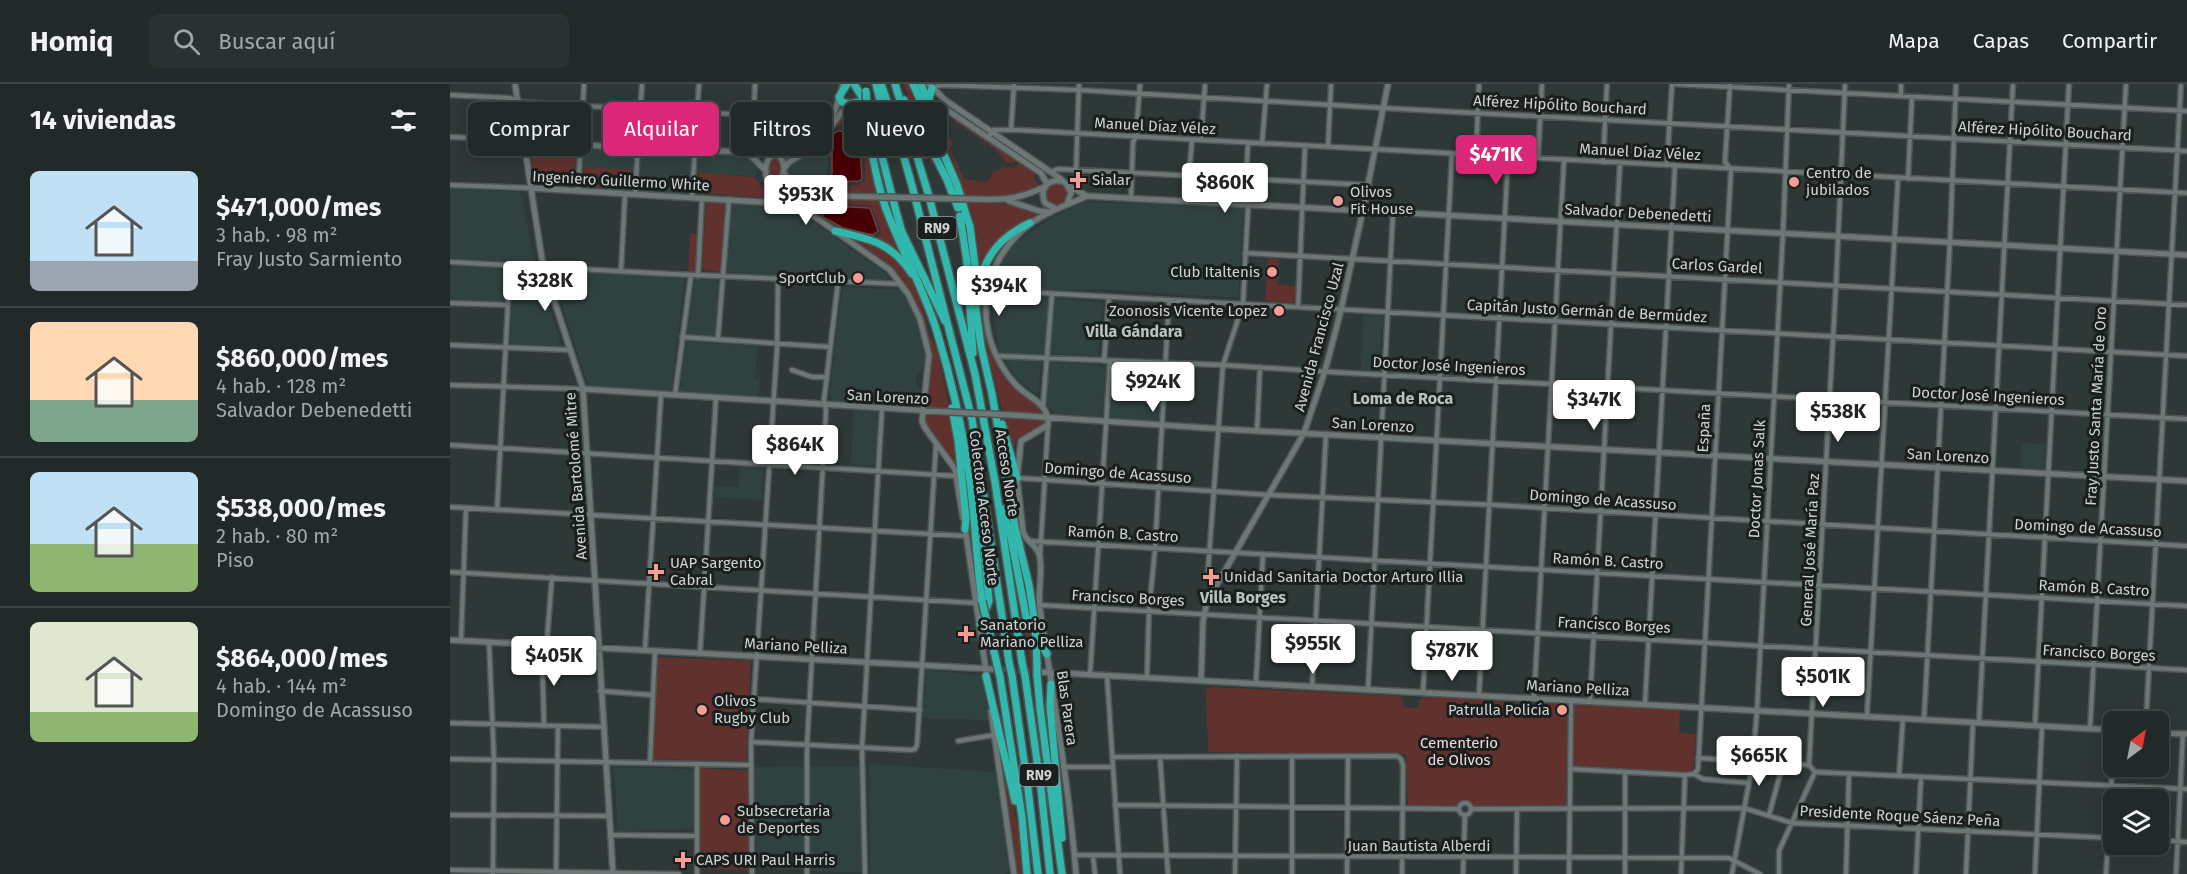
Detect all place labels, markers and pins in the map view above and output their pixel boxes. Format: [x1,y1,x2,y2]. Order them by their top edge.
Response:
pin: $471K [1454,135,1538,186]
pin: $860K [1183,163,1267,214]
place label: Centro de jubilados [1805,164,1872,199]
marker: Sialar [1069,171,1087,189]
place label: Sialar [1092,171,1131,189]
pin: $953K [764,175,848,226]
marker: Centro de jubilados [1787,175,1801,189]
place label: Olivos Fit House [1350,183,1413,218]
marker: Olivos Fit House [1331,194,1345,208]
pin: $328K [503,261,587,312]
place label: Club Italtenis [1170,263,1260,281]
marker: Club Italtenis [1265,265,1279,279]
pin: $394K [957,266,1041,317]
place label: SportClub [779,269,846,287]
marker: SportClub [851,271,865,285]
place label: Zoonosis Vicente Lopez [1109,302,1267,320]
marker: Zoonosis Vicente Lopez [1272,304,1286,318]
pin: $924K [1111,362,1195,413]
pin: $347K [1552,380,1636,431]
pin: $538K [1796,392,1880,443]
pin: $864K [753,425,837,476]
place label: UAP Sargento Cabral [670,554,761,589]
marker: UAP Sargento Cabral [647,563,665,581]
marker: Unidad Sanitaria Doctor Arturo Illia [1202,568,1220,586]
place label: Unidad Sanitaria Doctor Arturo Illia [1224,568,1464,586]
place label: Sanatorio Mariano Pelliza [980,616,1084,651]
pin: $955K [1271,624,1355,675]
marker: Sanatorio Mariano Pelliza [957,625,975,643]
pin: $787K [1410,631,1494,682]
pin: $405K [512,636,596,687]
pin: $501K [1781,657,1865,708]
place label: Olivos Rugby Club [714,692,790,727]
place label: Patrulla Policía [1448,701,1550,719]
marker: Olivos Rugby Club [695,703,709,717]
marker: Patrulla Policía [1555,703,1569,717]
pin: $665K [1717,736,1801,787]
place label: Subsecretaria de Deportes [737,802,830,837]
marker: Subsecretaria de Deportes [718,813,732,827]
marker: CAPS URI Paul Harris [674,851,692,869]
place label: CAPS URI Paul Harris [696,851,835,869]

